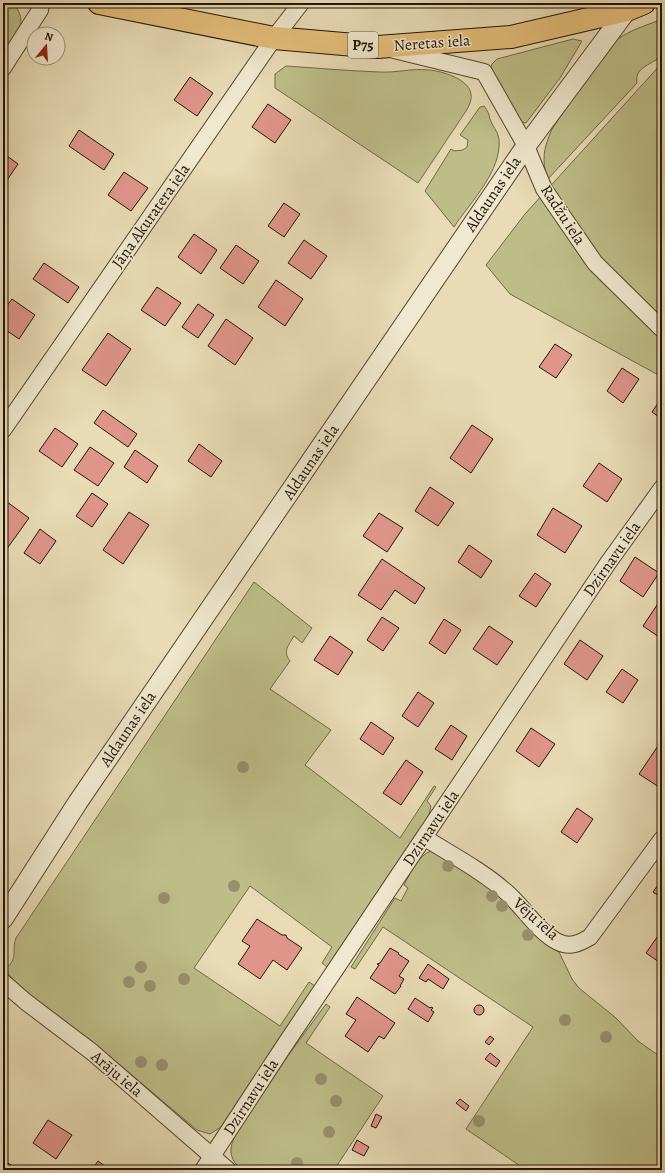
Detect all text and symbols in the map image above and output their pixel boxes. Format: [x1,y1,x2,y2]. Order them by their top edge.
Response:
north arrow [26,26,66,66]
text: N [43,29,55,45]
street label: Neretas iela [393,29,472,57]
road number: P75 [348,32,378,58]
street label: Aldaunas iela [459,152,527,237]
street label: Jāņa Akuratera iela [107,159,196,273]
street label: Radžu iela [535,181,591,250]
street label: Aldaunas iela [277,420,345,505]
street label: Dzirnavu iela [578,517,646,601]
street label: Aldaunas iela [94,687,162,772]
street label: Dzirnavu iela [398,785,465,870]
street label: Vēju iela [508,892,564,946]
street label: Arāju iela [86,1045,148,1102]
street label: Dzirnavu iela [218,1054,284,1140]

